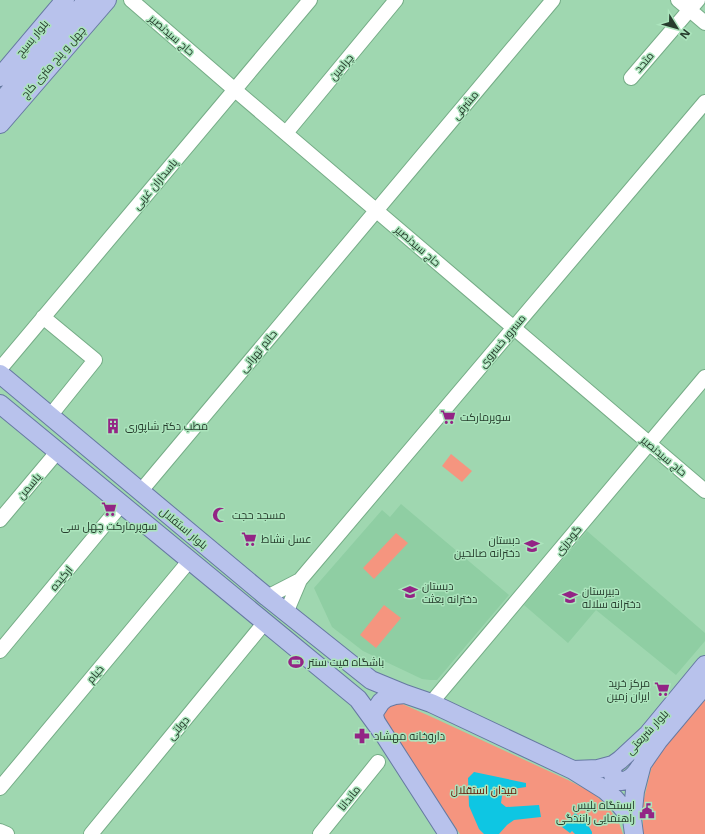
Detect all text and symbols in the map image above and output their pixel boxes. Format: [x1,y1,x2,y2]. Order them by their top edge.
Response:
north arrow [657,8,697,48]
street label: حاج سیدنصیر [145,10,198,59]
street label: بلوار بسیج [12,16,52,60]
street label: چهل و پنج متری کاج [17,22,89,102]
text: N [677,26,694,42]
street label: متحد [630,48,657,75]
street label: چرامین [325,50,356,83]
street label: مشرقی [448,87,481,122]
street label: پاسداران غربی [129,155,181,212]
street label: حاج سیدنصیر [391,221,444,270]
street label: مسرور خسروی [475,311,529,371]
street label: حاتم تهرانی [235,326,281,376]
supermarket icon: سوپرمارکت [439,408,457,426]
place label: سوپرمارکت [460,409,511,424]
building icon: مطب دکتر شاپوری [104,417,122,435]
place label: مطب دکتر شاپوری [125,418,208,433]
street label: حاج سیدنصیر [637,431,690,480]
street label: یاسمن [13,469,44,502]
supermarket icon: سوپرمارکت چهل سی [100,500,118,518]
street label: بلوار استقلال [157,503,212,552]
mosque icon: مسجد حجت [211,506,229,524]
place label: مسجد حجت [232,507,286,522]
place label: سوپرمارکت چهل سی [61,518,157,533]
street label: گودرزی [551,522,585,558]
supermarket icon: عسل نشاط [240,530,258,548]
place label: عسل نشاط [261,531,312,546]
place label: دبستان دخترانه صالحین [454,532,520,560]
school or university icon: دبستان دخترانه صالحین [523,537,541,555]
street label: ارکیده [46,562,75,593]
place label: دبستان دخترانه بعثت [422,578,477,606]
school or university icon: دبستان دخترانه بعثت [401,583,419,601]
place label: دبیرستان دخترانه سلاله [582,583,641,611]
school or university icon: دبیرستان دخترانه سلاله [561,588,579,606]
sports icon: باشگاه فیت سنتر [287,653,305,671]
place label: باشگاه فیت سنتر [307,654,384,669]
street label: خیام [83,661,107,687]
place label: مرکز خرید ایران زمین [607,675,650,703]
supermarket icon: مرکز خرید ایران زمین [653,680,671,698]
street label: بلوار شریعتی [622,706,671,757]
street label: دولتی [163,712,192,743]
pharmacy icon: داروخانه مهشاد [353,727,371,745]
place label: داروخانه مهشاد [374,728,445,743]
street label: ماندانا [334,782,363,813]
park label: میدان استقلال [451,782,517,797]
place label: ایستگاه پلیس راهنمایی رانندگی [556,797,635,825]
public building icon: ایستگاه پلیس راهنمایی رانندگی [638,802,656,820]

